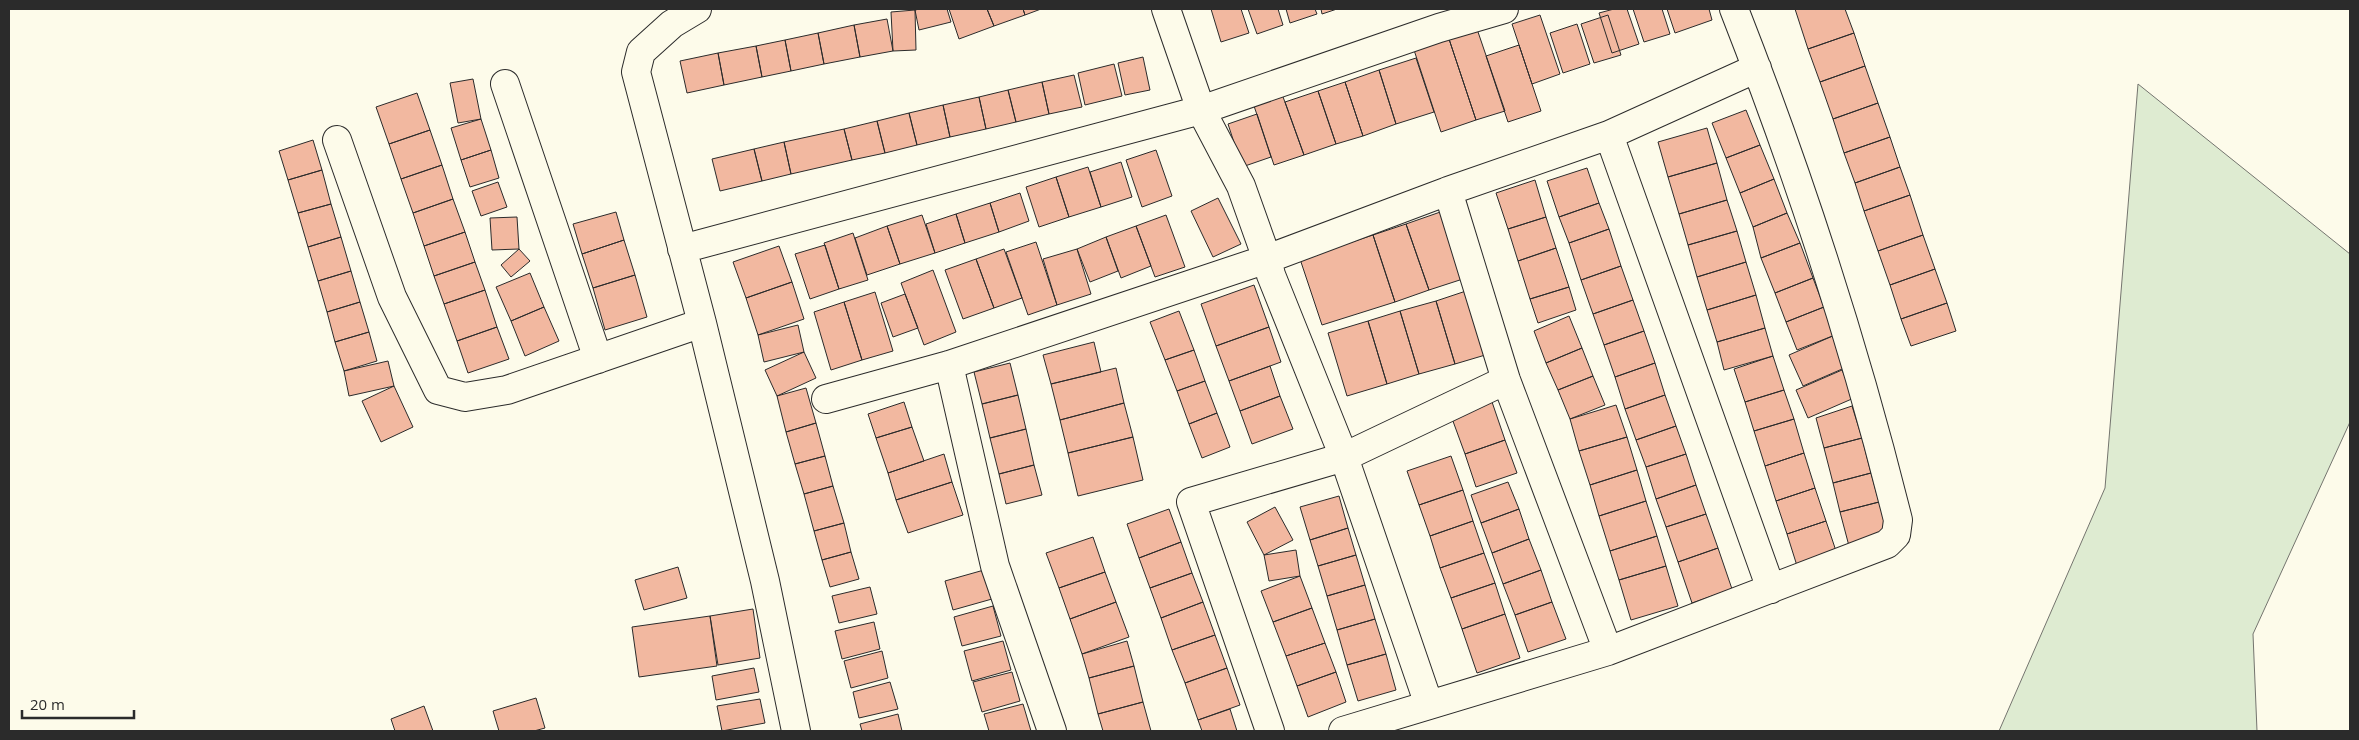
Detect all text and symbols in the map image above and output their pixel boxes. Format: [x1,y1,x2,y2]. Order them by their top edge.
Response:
scale bar [22,688,135,720]
text: 20 m [30,694,65,714]

